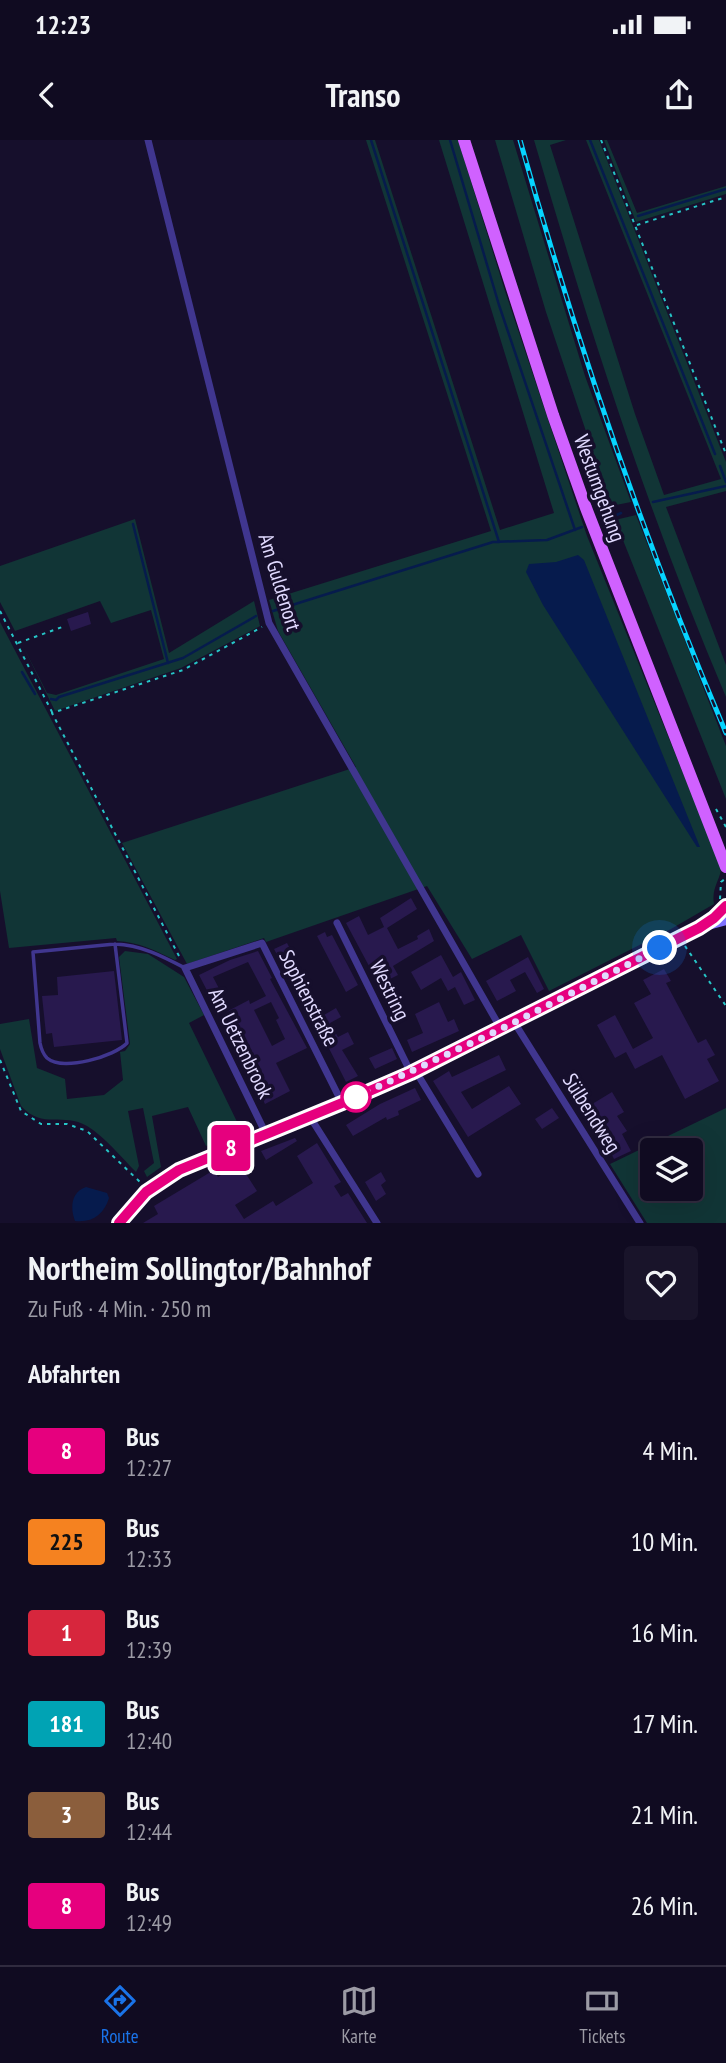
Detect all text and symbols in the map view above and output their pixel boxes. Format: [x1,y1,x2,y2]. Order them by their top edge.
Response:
text: 12:23 [35,8,91,41]
text: Transo [326,74,400,116]
icon: back [28,76,66,114]
icon: share [660,76,698,114]
street label: Westumgehung [568,431,632,545]
street label: Am Guldenort [252,530,308,634]
your location [642,930,677,965]
street label: Sophienstraße [273,945,345,1051]
street label: Westring [364,956,416,1024]
street label: Am Uetzenbrook [203,983,279,1103]
street label: Sülbendweg [557,1068,627,1158]
unlabelled marker [341,1082,371,1112]
line badge: 8 [208,1125,254,1171]
text: 8 [225,1132,237,1163]
map controls [640,1138,703,1201]
button: layers [640,1138,703,1201]
text: Northeim Sollingtor/Bahnhof [28,1246,371,1289]
button: heart [624,1246,698,1320]
text: Zu Fuß · 4 Min. · 250 m [28,1294,211,1323]
text: Abfahrten [28,1357,120,1390]
text: Bus [126,1420,159,1453]
text: 4 Min. [643,1434,698,1467]
text: 8 [61,1435,72,1466]
text: 12:27 [126,1453,172,1482]
text: Bus [126,1511,159,1544]
text: 10 Min. [631,1525,698,1558]
text: 225 [49,1526,84,1557]
text: 12:33 [126,1544,172,1573]
text: Bus [126,1602,159,1635]
text: 16 Min. [631,1616,698,1649]
text: 1 [61,1617,72,1648]
text: 12:39 [126,1635,172,1664]
text: Bus [126,1693,159,1726]
text: 17 Min. [632,1707,698,1740]
text: 181 [49,1708,84,1739]
text: 12:40 [126,1726,172,1755]
text: Bus [126,1784,159,1817]
text: 21 Min. [631,1798,698,1831]
text: 3 [61,1799,72,1830]
text: 12:44 [126,1817,172,1846]
text: Bus [126,1875,159,1908]
text: 26 Min. [631,1889,698,1922]
text: 8 [61,1890,72,1921]
text: 12:49 [126,1908,172,1937]
tab: Route [101,1982,139,2048]
tab: Karte [340,1982,378,2048]
tab: Tickets [579,1982,625,2048]

